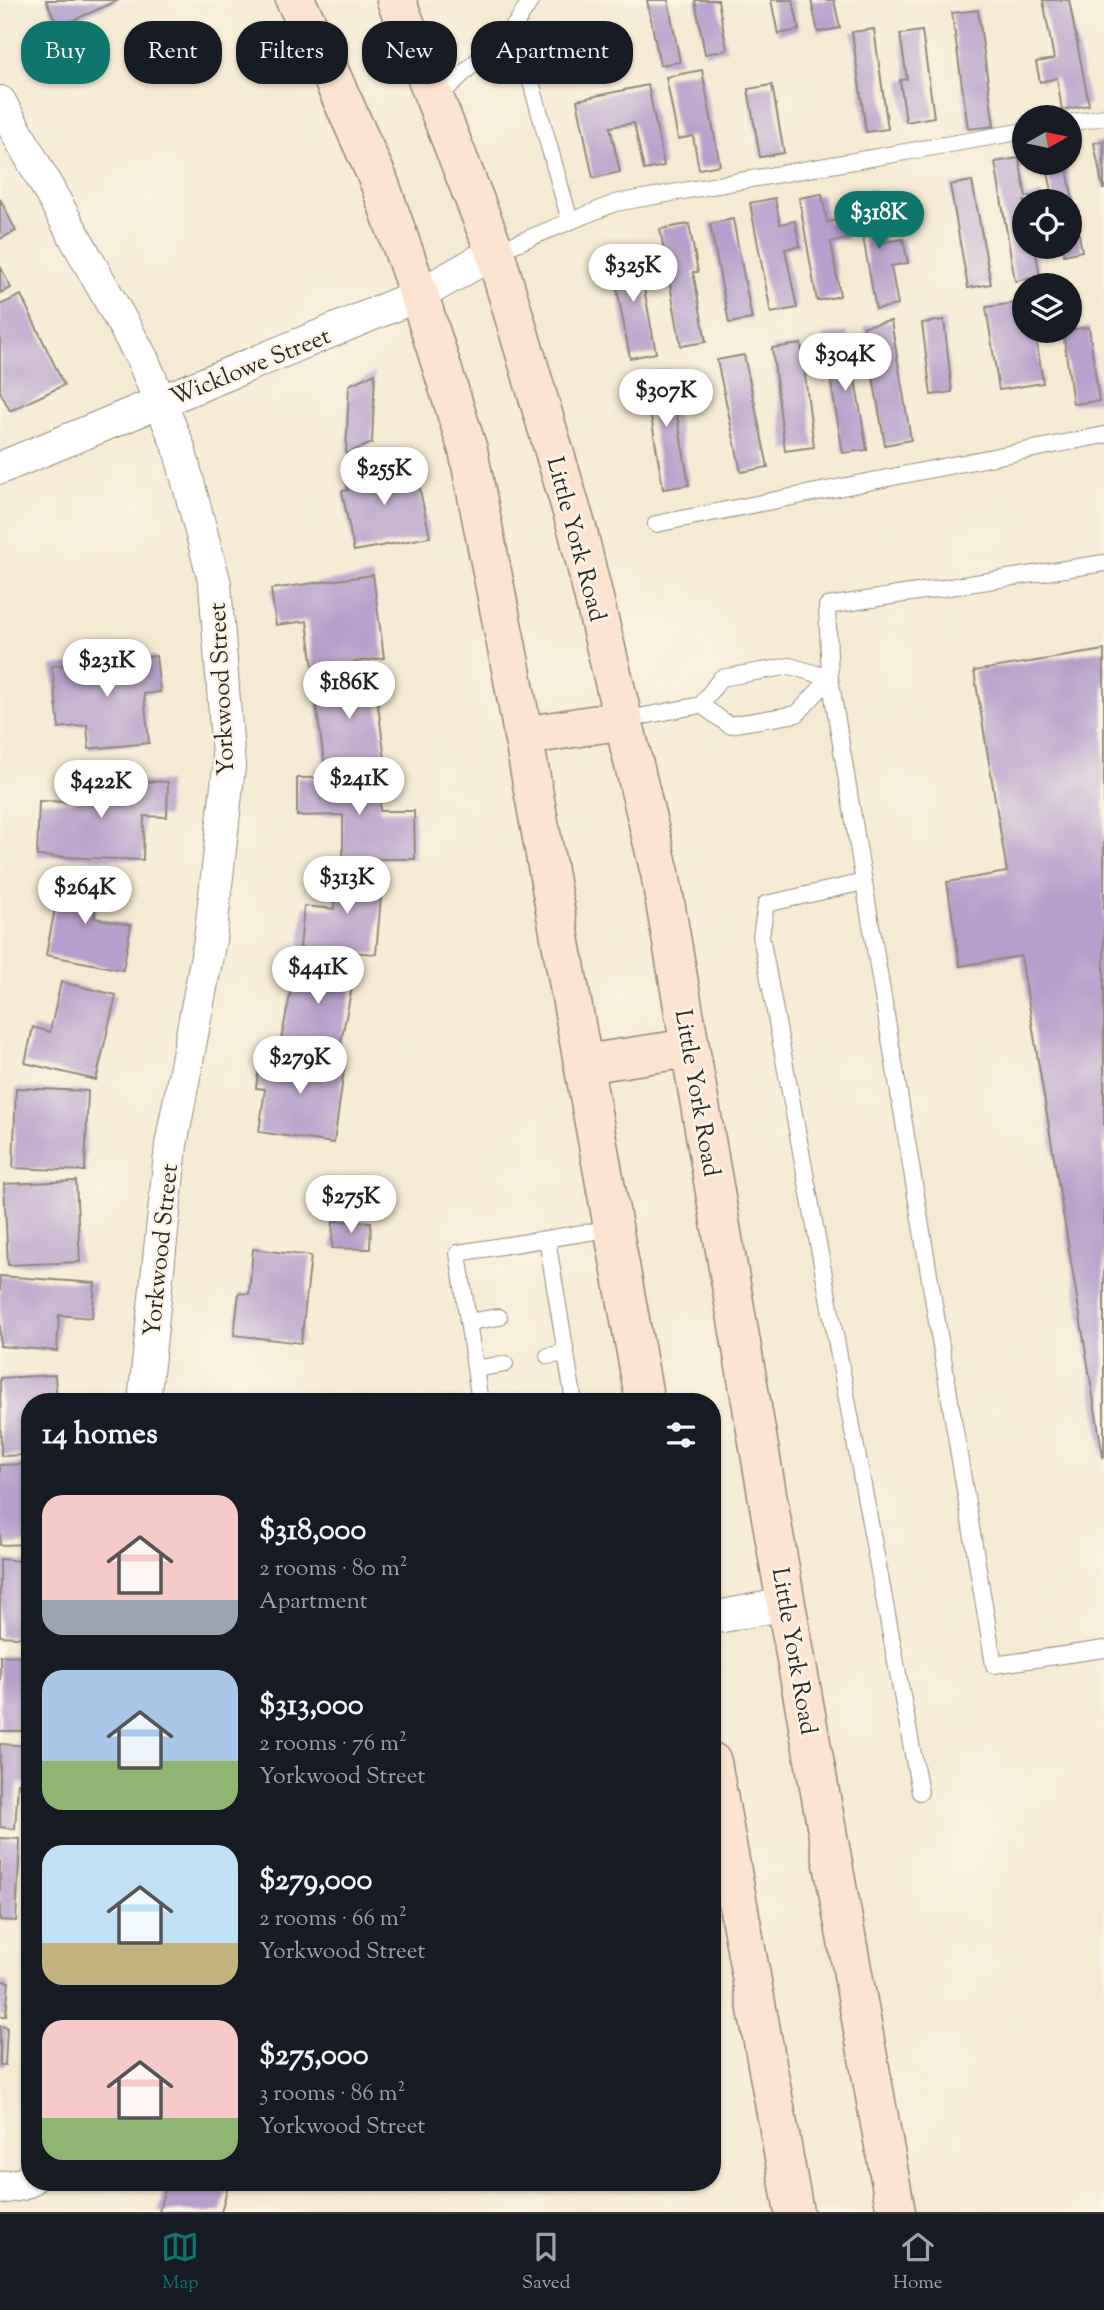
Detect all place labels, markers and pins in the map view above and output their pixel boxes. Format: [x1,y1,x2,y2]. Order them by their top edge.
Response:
pin: $318K [830,191,928,251]
pin: $325K [584,244,682,304]
pin: $304K [796,334,894,393]
pin: $307K [617,370,715,429]
pin: $255K [335,448,433,507]
pin: $231K [58,640,156,699]
pin: $186K [300,662,398,721]
pin: $241K [310,758,408,817]
pin: $422K [52,760,150,820]
pin: $313K [298,856,396,916]
pin: $264K [36,866,134,926]
pin: $441K [269,946,367,1006]
pin: $279K [251,1036,349,1096]
pin: $275K [302,1176,400,1235]

